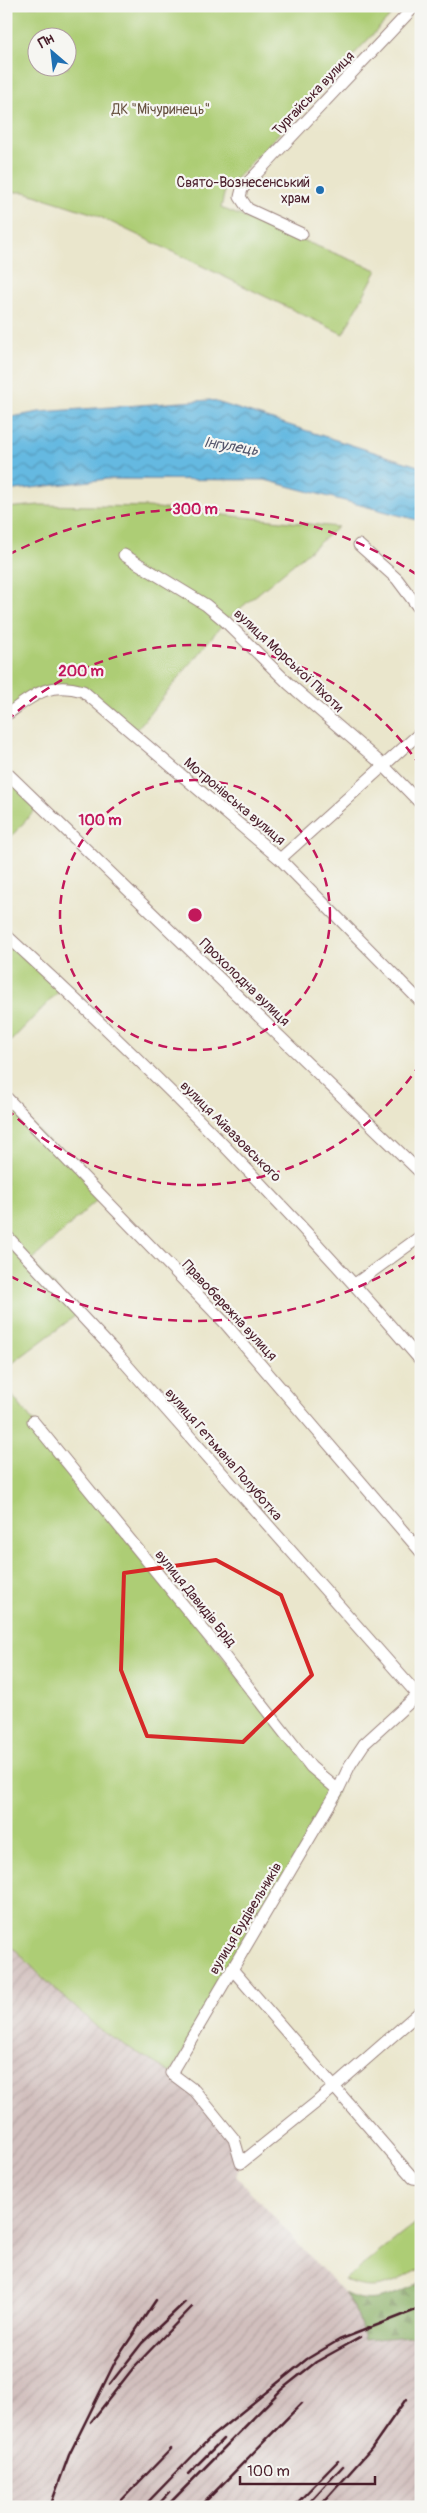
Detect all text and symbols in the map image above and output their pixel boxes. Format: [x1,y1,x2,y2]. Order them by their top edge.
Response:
north arrow [28,28,78,78]
text: Пн [35,30,57,52]
street label: Тургайська вулиця [269,48,358,139]
park label: ДК "Мічуринець" [111,101,210,118]
place label: Свято-Вознесенський храм [177,174,310,207]
marker: Свято-Вознесенський храм [314,184,326,196]
water label: Інгулець [202,433,260,460]
text: 300 m [172,500,218,519]
street label: вулиця Морської Піхоти [230,605,347,716]
text: 200 m [58,662,104,681]
street label: Мотронівська вулиця [180,754,289,849]
text: 100 m [79,811,121,830]
centre of rings [186,906,204,924]
street label: Прохолодна вулиця [196,935,293,1030]
street label: вулиця Айвазовського [177,1077,285,1186]
street label: Правобережна вулиця [179,1256,281,1364]
street label: вулиця Гетьмана Полуботка [162,1385,286,1524]
street label: вулиця Давидів Брід [151,1546,240,1651]
street label: вулиця Будівельників [205,1859,286,1977]
scale bar [240,2453,374,2485]
text: 100 m [247,2462,290,2481]

